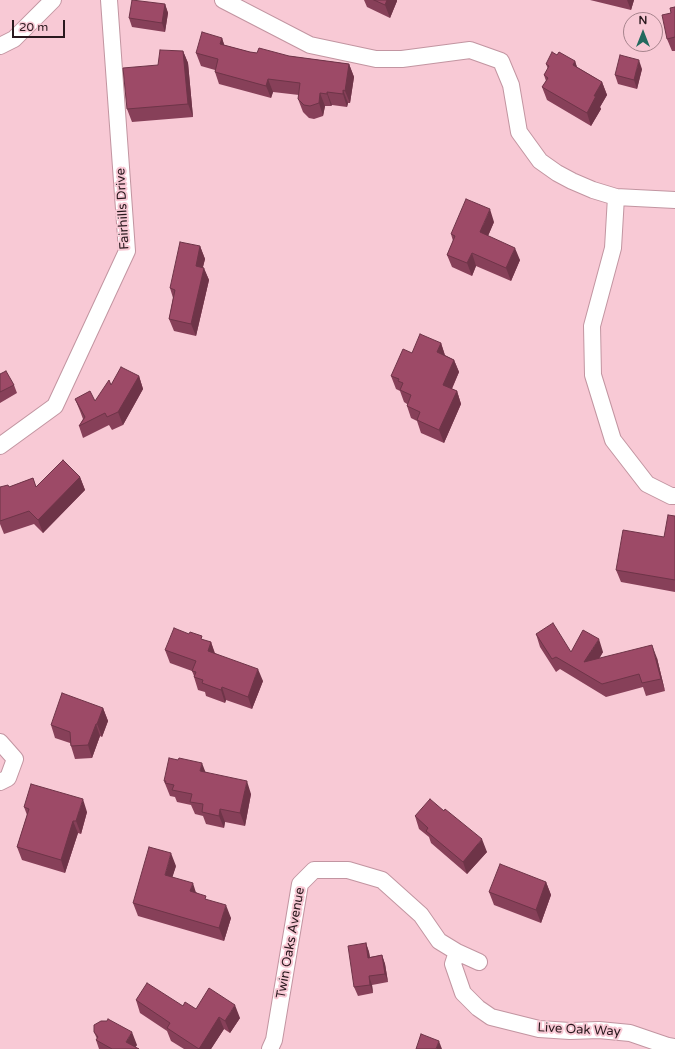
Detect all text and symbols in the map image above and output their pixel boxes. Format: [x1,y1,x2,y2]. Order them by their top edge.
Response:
scale bar [14,12,67,38]
north arrow [623,12,663,52]
text: N [639,14,647,27]
text: 20 m [19,20,48,34]
street label: Fairhills Drive [113,168,133,250]
street label: Twin Oaks Avenue [274,886,308,1000]
street label: Live Oak Way [537,1020,621,1040]

